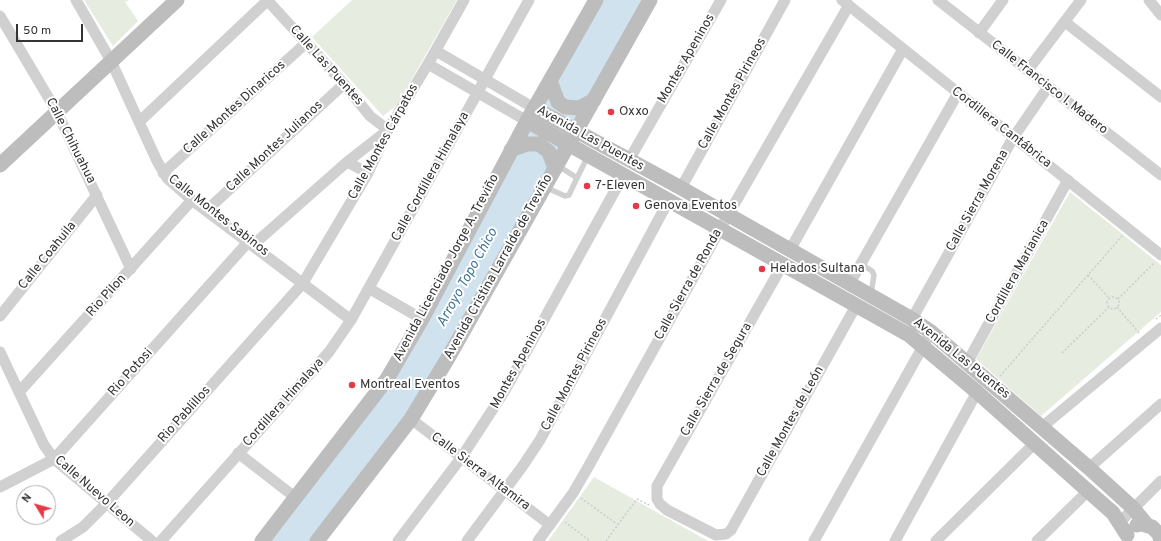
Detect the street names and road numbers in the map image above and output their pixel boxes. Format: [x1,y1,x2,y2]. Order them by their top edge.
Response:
street label: Montes Apeninos [655,12,719,106]
street label: Calle Las Puentes [286,23,366,109]
street label: Calle Montes Pirineos [696,35,770,153]
street label: Calle Francisco I. Madero [988,38,1110,138]
street label: Calle Montes Dinaricos [181,58,289,158]
street label: Calle Montes Cárpatos [346,81,422,203]
street label: Cordillera Cantábrica [948,84,1054,172]
street label: Calle Chihuahua [42,95,98,187]
street label: Calle Montes Julianos [223,98,327,196]
street label: Avenida Las Puentes [534,103,646,175]
street label: Calle Cordillera Himalaya [389,109,473,245]
street label: Calle Sierra Morena [944,147,1012,255]
street label: Calle Montes Sabinos [164,172,272,260]
street label: Avenida Licenciado Jorge A. Treviño [391,172,503,364]
street label: Avenida Cristina Larralde de Treviño [441,172,557,362]
street label: Cordillera Marianica [983,218,1053,326]
street label: Calle Coahuila [16,219,80,293]
street label: Calle Sierra de Ronda [652,227,726,343]
street label: Rio Pilon [84,272,130,320]
street label: Avenida Las Puentes [909,315,1013,403]
street label: Montes Apeninos [488,316,550,412]
street label: Calle Montes Pirineos [539,316,611,434]
street label: Calle Sierra de Segura [678,320,756,440]
street label: Rio Potosi [105,346,157,400]
street label: Cordillera Himalaya [240,356,328,450]
street label: Calle Montes de León [754,364,828,480]
street label: Rio Pablillos [155,383,215,447]
street label: Calle Sierra Altamira [427,430,533,514]
street label: Calle Nuevo Leon [51,453,137,531]

